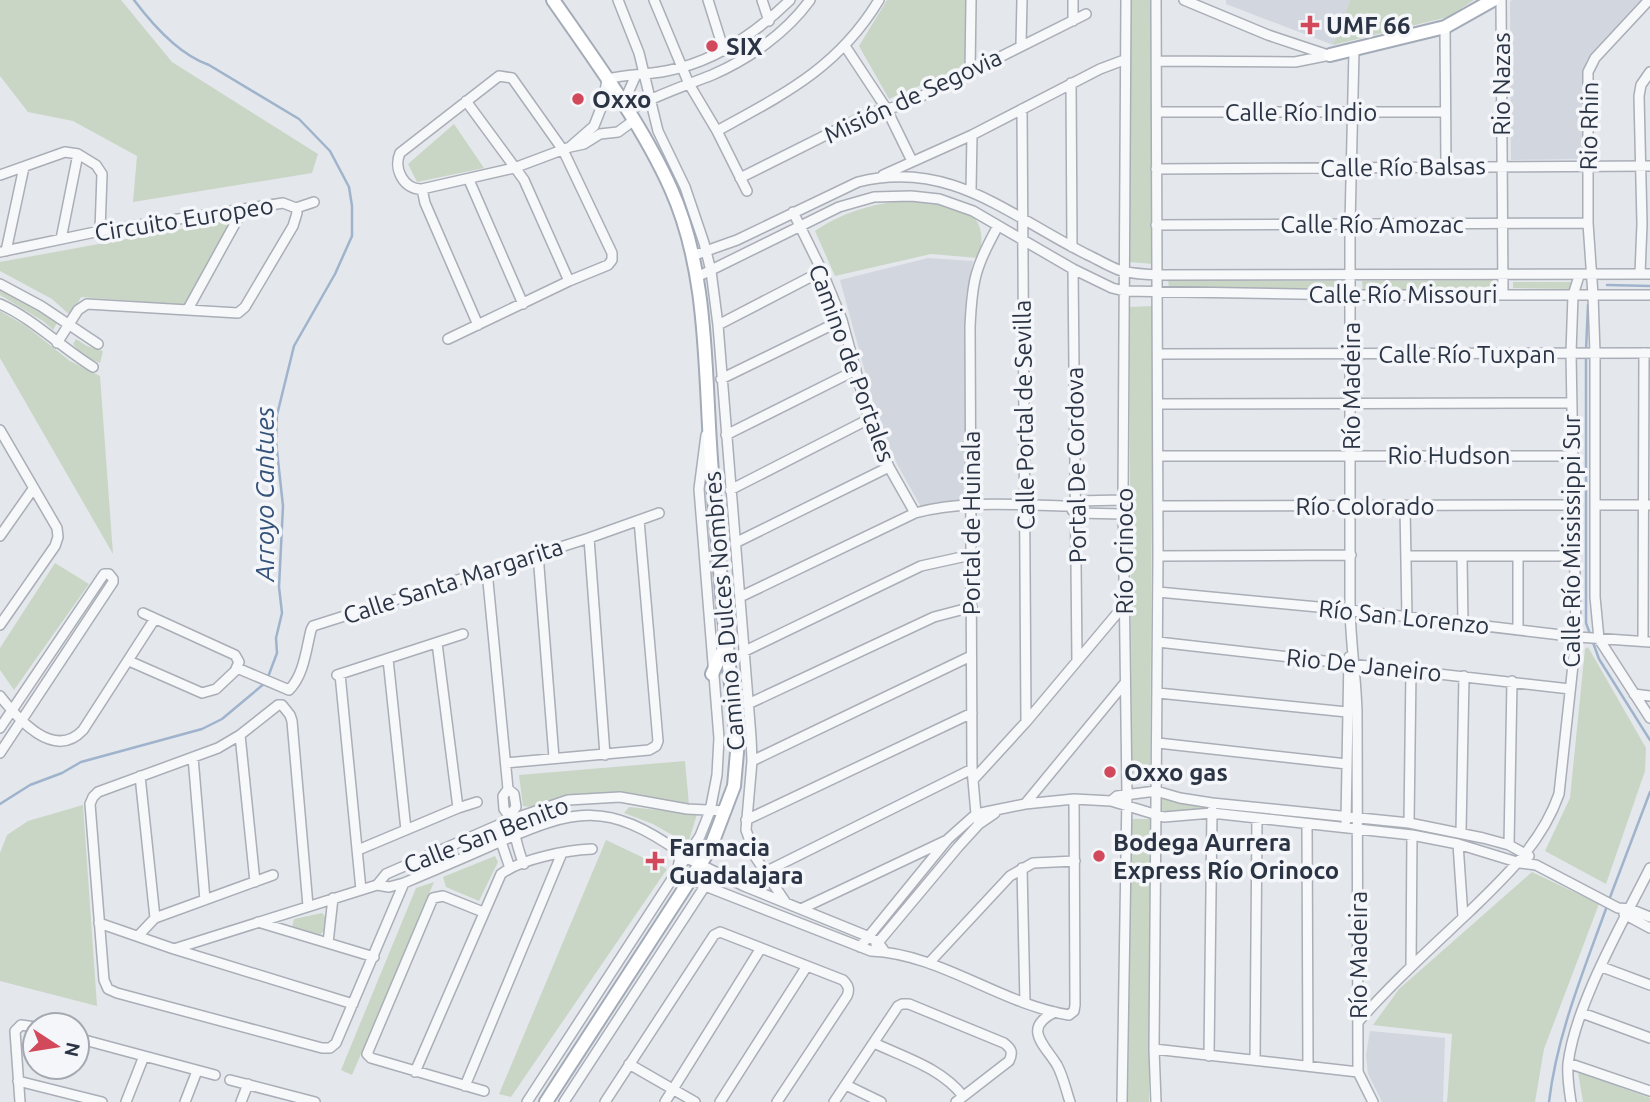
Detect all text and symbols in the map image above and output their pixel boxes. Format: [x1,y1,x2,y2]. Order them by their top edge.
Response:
place label: UMF 66 [1326,12,1410,39]
marker: UMF 66 [1300,15,1320,35]
street label: Rio Nazas [1488,32,1515,136]
place label: SIX [726,33,763,60]
marker: SIX [704,38,720,54]
street label: Misión de Segovia [820,43,1006,149]
street label: Rio Rhin [1575,81,1603,171]
place label: Oxxo [592,86,652,113]
marker: Oxxo [570,91,586,107]
street label: Calle Río Indio [1225,99,1377,126]
street label: Calle Río Balsas [1320,152,1486,182]
street label: Circuito Europeo [93,192,275,246]
street label: Calle Río Amozac [1280,211,1464,238]
street label: Camino de Portales [804,260,900,466]
street label: Calle Río Missouri [1309,281,1497,308]
street label: Calle Portal de Sevilla [1008,300,1040,530]
street label: Río Madeira [1338,322,1365,450]
street label: Calle Río Tuxpan [1378,341,1556,368]
street label: Portal De Cordova [1061,367,1091,563]
water label: Arroyo Cantues [250,406,279,584]
street label: Calle Río Mississippi Sur [1558,414,1585,668]
street label: Portal de Huinala [958,431,985,615]
street label: Rio Hudson [1388,442,1510,469]
street label: Camino a Dulces Nombres [698,470,750,752]
street label: Río Orinoco [1111,488,1138,614]
street label: Río Colorado [1296,493,1434,520]
street label: Calle Santa Margarita [340,533,566,629]
street label: Río San Lorenzo [1317,595,1491,639]
street label: Rio De Janeiro [1285,643,1443,687]
place label: Oxxo gas [1124,759,1228,786]
marker: Oxxo gas [1102,764,1118,780]
street label: Calle San Benito [400,791,572,879]
place label: Bodega Aurrera Express Río Orinoco [1113,829,1339,884]
place label: Farmacia Guadalajara [669,834,803,889]
marker: Bodega Aurrera Express Río Orinoco [1091,848,1107,864]
marker: Farmacia Guadalajara [647,853,663,869]
street label: Río Madeira [1345,891,1372,1019]
north arrow [21,1011,91,1081]
text: N [60,1040,85,1059]

